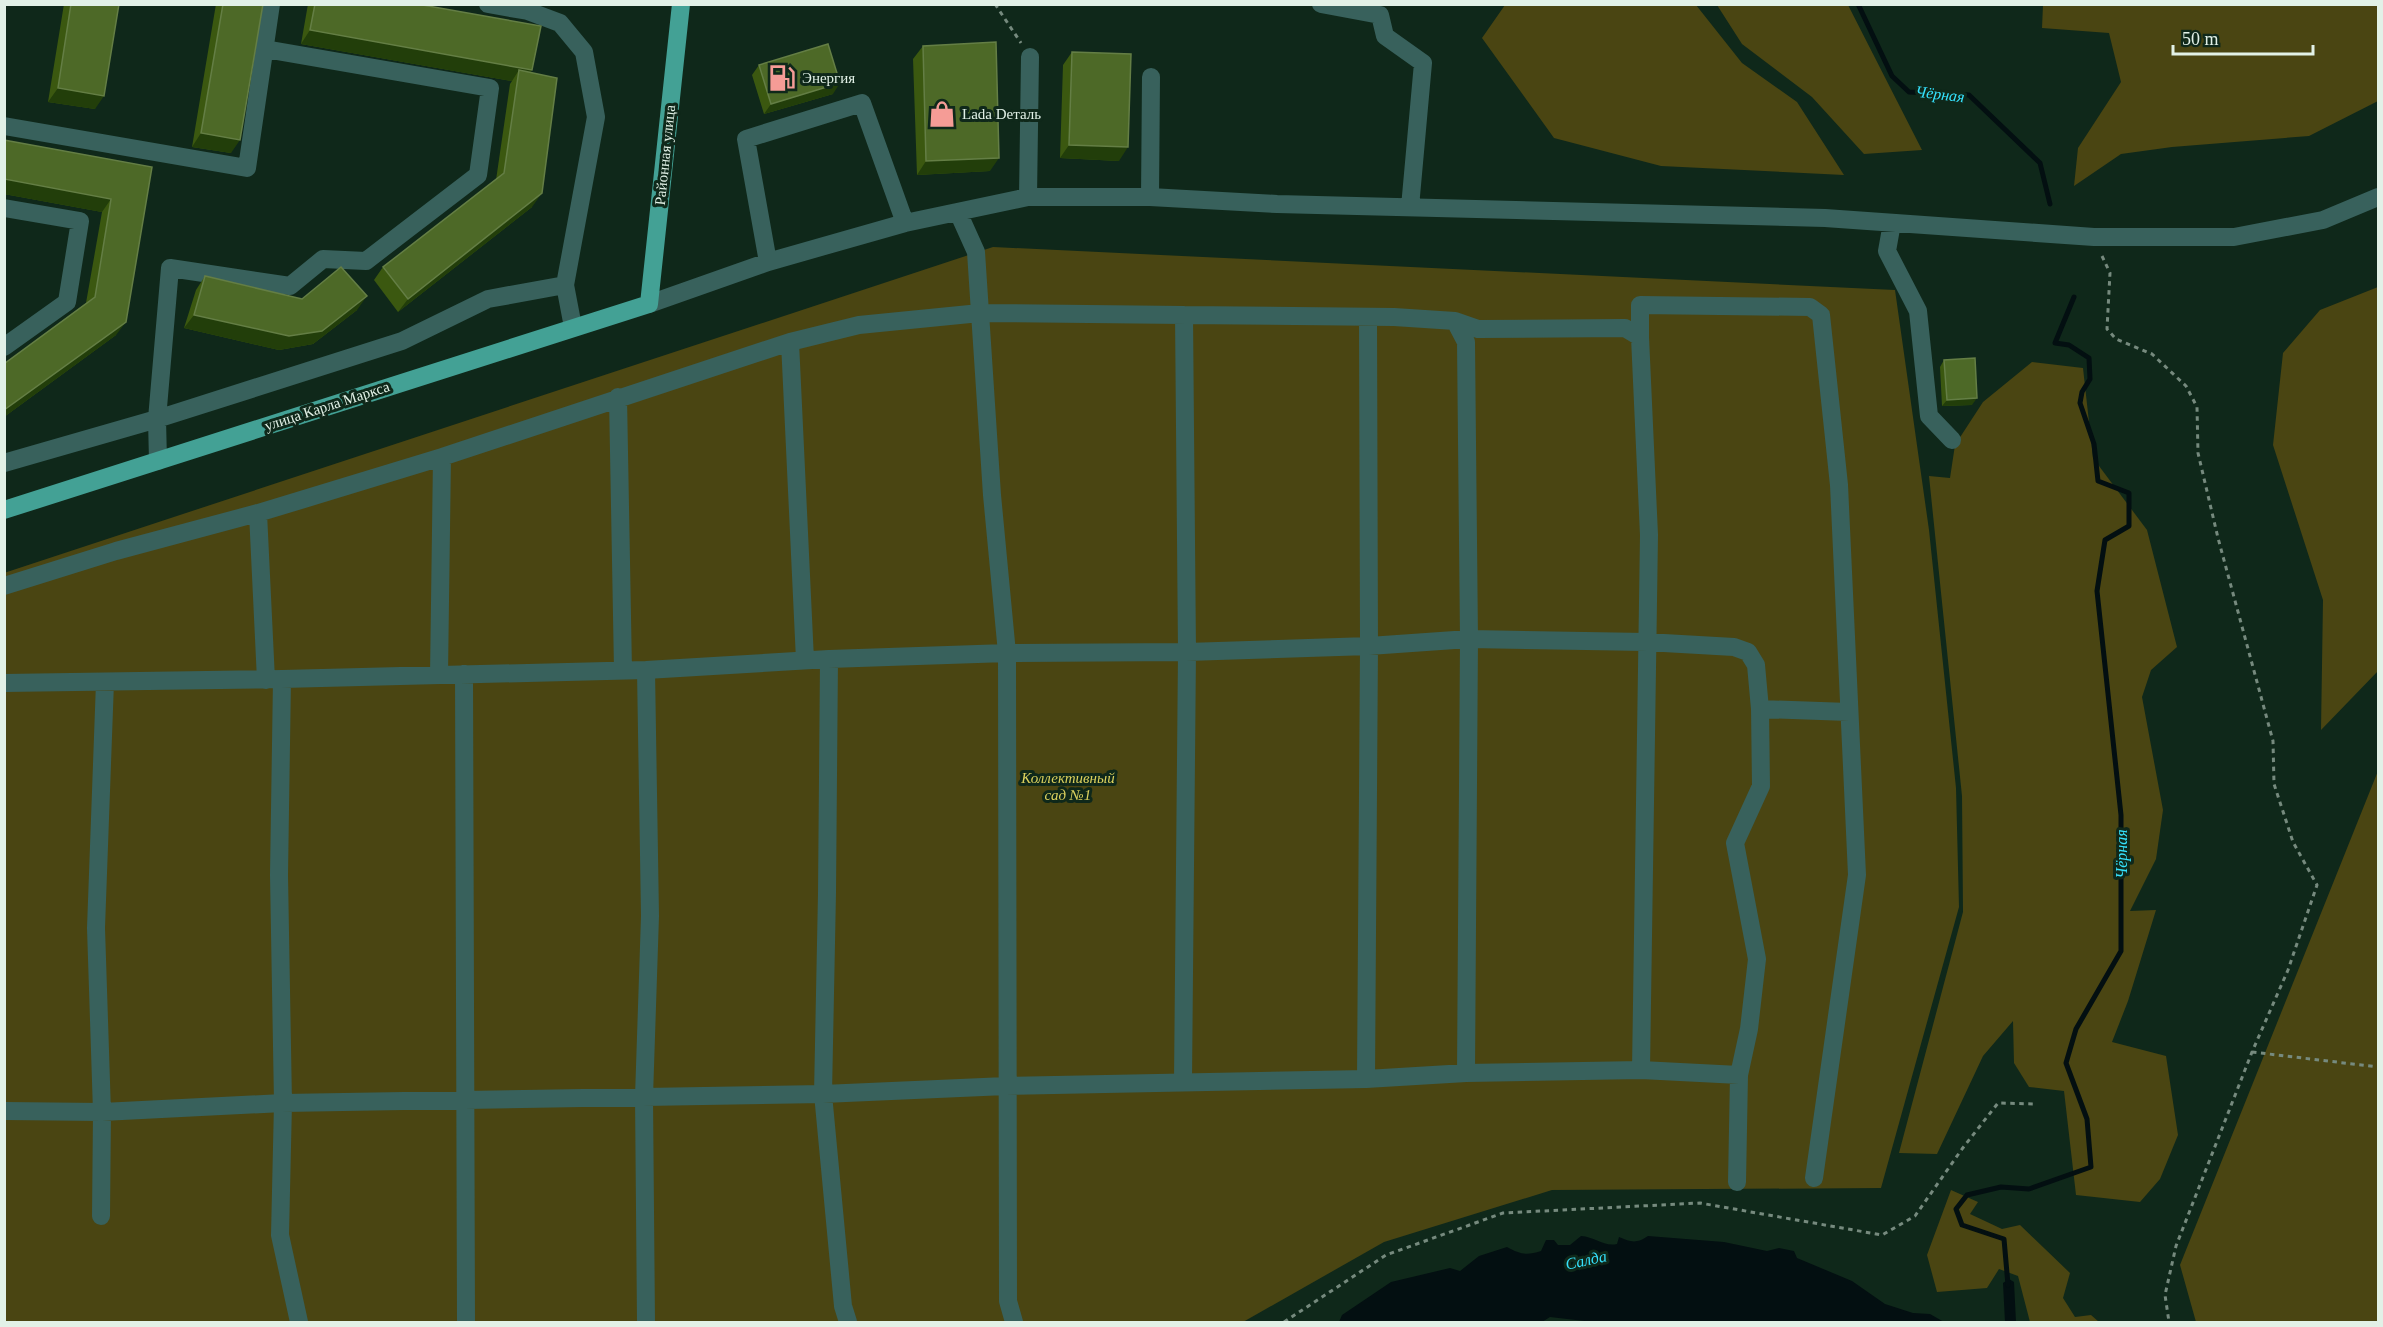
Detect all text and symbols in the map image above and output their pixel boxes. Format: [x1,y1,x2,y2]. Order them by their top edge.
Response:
scale bar [2173,18,2312,56]
text: 50 m [2182,29,2219,49]
fuel station icon: Энергия [767,63,797,93]
place label: Энергия [802,70,855,86]
water label: Чёрная [1914,83,1966,106]
shop icon: Lada Dеталь [927,99,957,129]
street label: Районная улица [652,104,678,206]
place label: Lada Dеталь [962,106,1041,122]
street label: улица Карла Маркса [263,378,392,434]
park label: Коллективный сад №1 [1020,770,1115,803]
water label: Чёрная [2113,829,2131,879]
water label: Салда [1564,1247,1608,1273]

